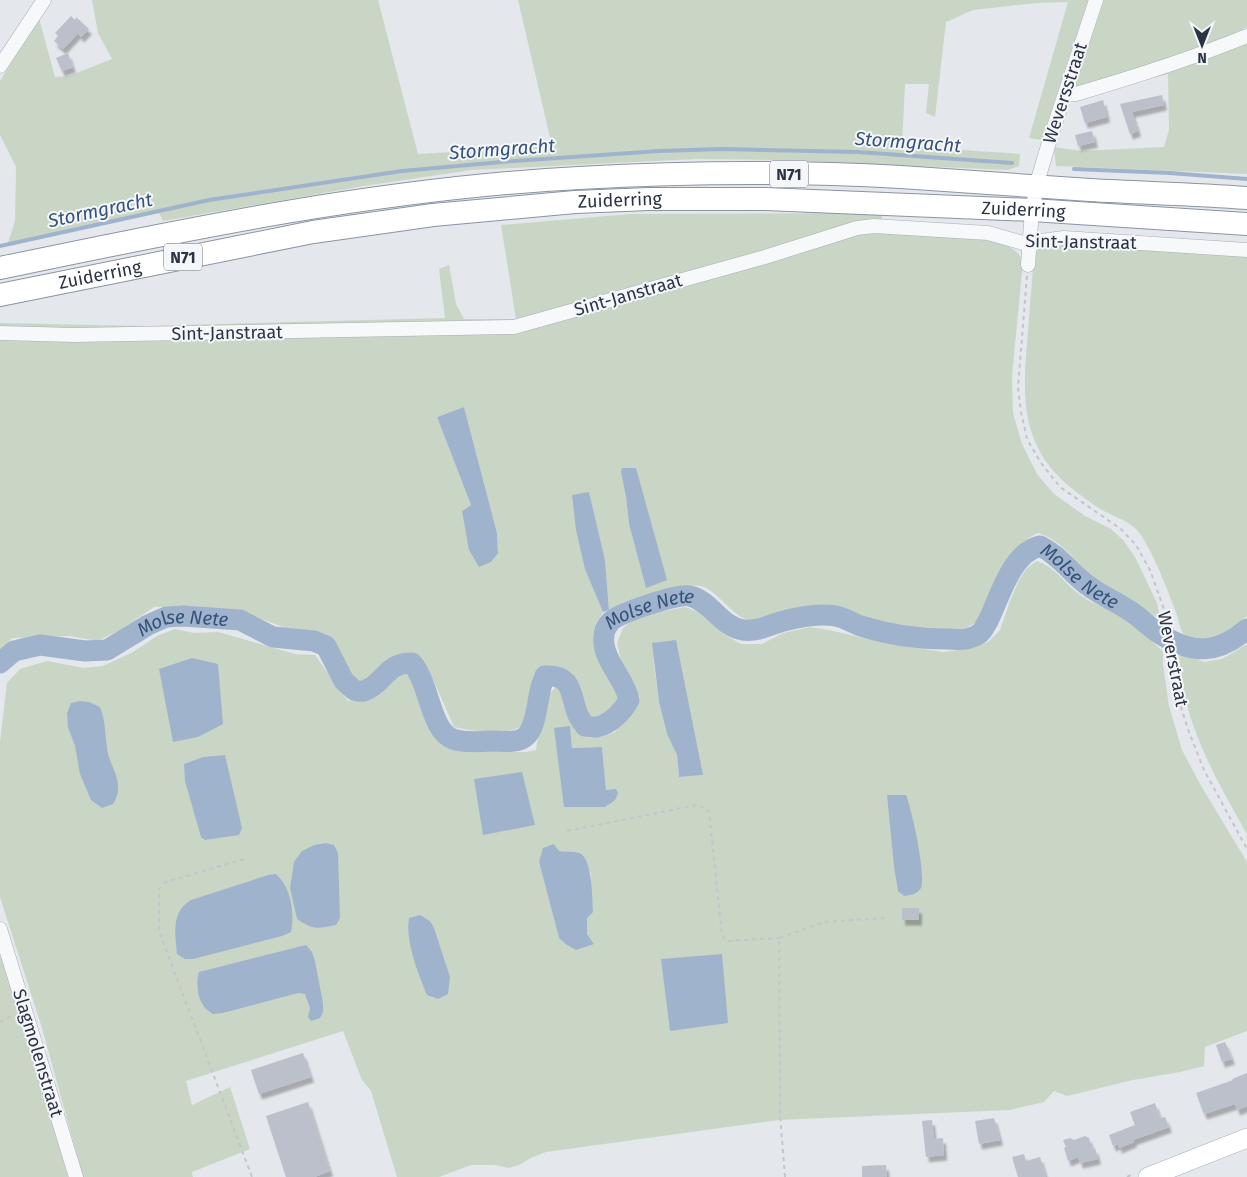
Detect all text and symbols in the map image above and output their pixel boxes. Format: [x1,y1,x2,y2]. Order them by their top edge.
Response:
north arrow [1177,20,1227,70]
street label: Weversstraat [1038,39,1092,146]
text: N [1197,49,1207,66]
water label: Stormgracht [853,127,962,157]
water label: Stormgracht [447,134,556,164]
road number: N71 [770,160,808,188]
water label: Stormgracht [45,188,155,232]
street label: Zuiderring [577,188,663,213]
street label: Zuiderring [981,197,1067,223]
street label: Sint-Janstraat [1025,230,1137,254]
road number: N71 [164,243,202,270]
street label: Zuiderring [57,256,144,294]
street label: Sint-Janstraat [571,269,685,321]
street label: Sint-Janstraat [171,321,283,345]
water label: Molse Nete [1037,538,1123,614]
water label: Molse Nete [600,584,696,634]
water label: Molse Nete [132,604,229,641]
street label: Weverstraat [1153,609,1193,709]
street label: Slagmolenstraat [8,986,68,1120]

